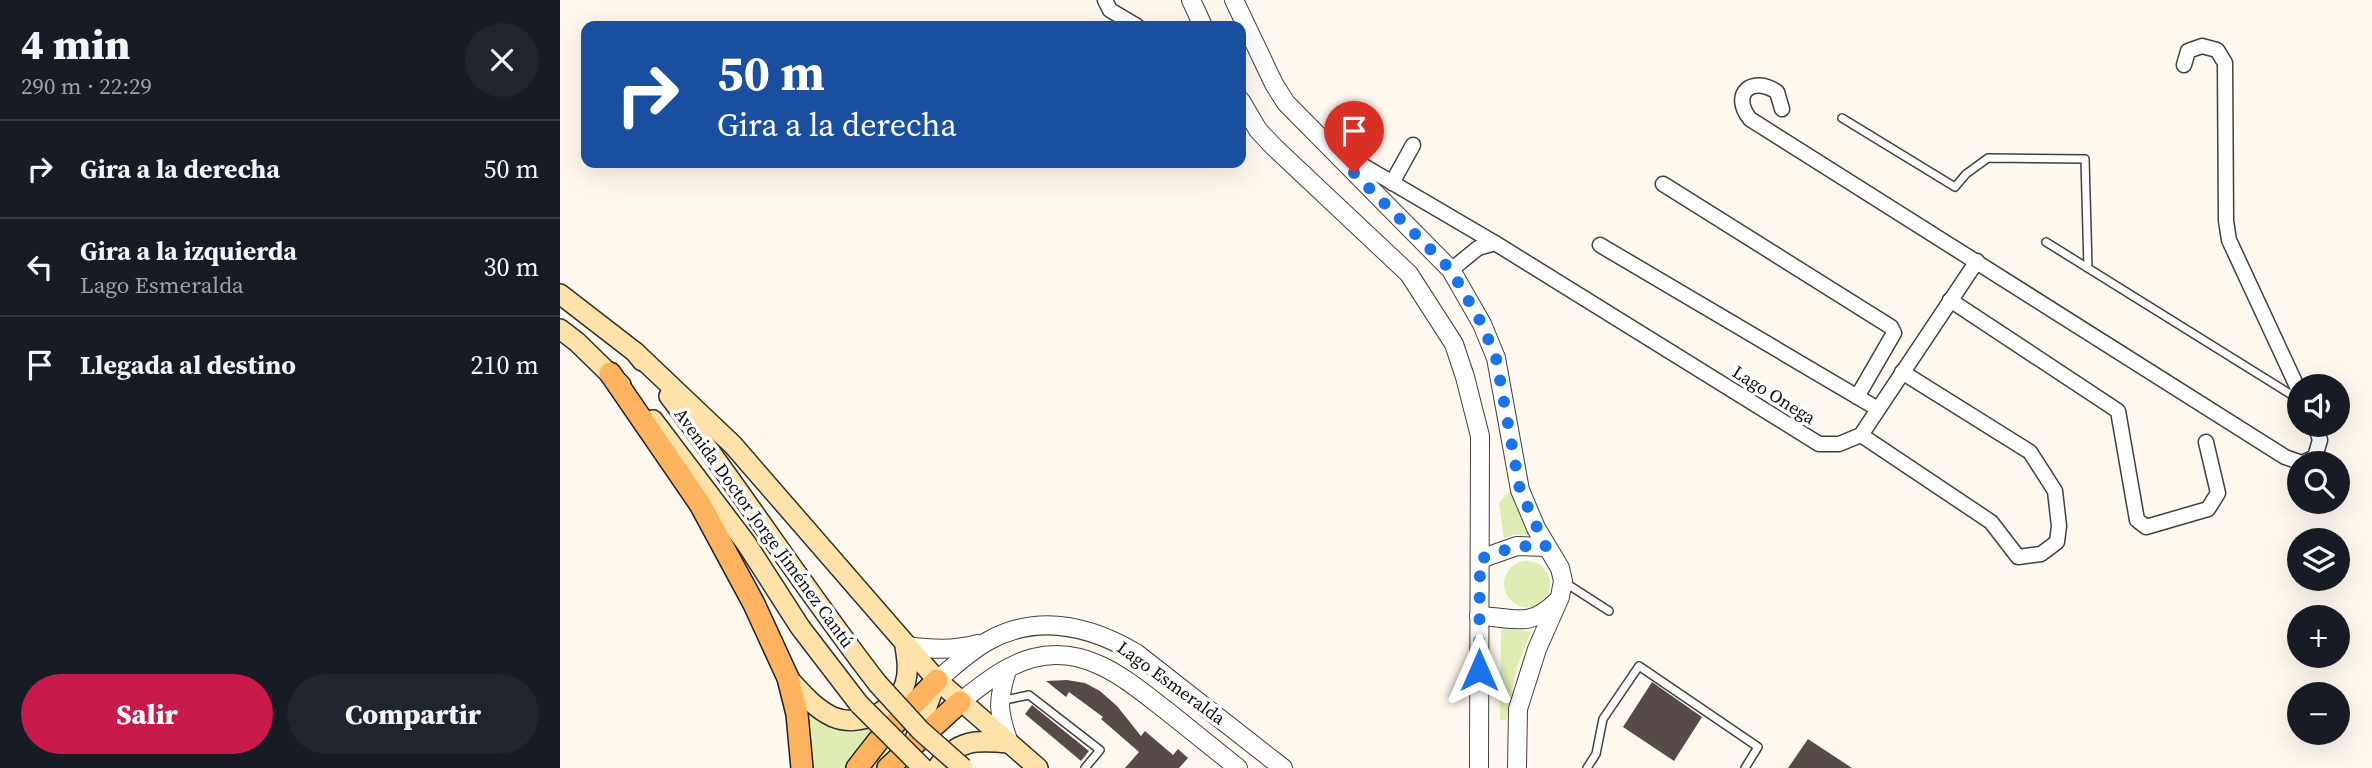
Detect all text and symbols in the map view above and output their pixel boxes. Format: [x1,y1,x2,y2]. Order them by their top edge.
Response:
text: 4 min [21,15,131,73]
button: close [465,23,539,97]
text: 50 m [717,39,825,106]
icon: right [602,49,693,140]
text: 290 m · 22:29 [21,70,152,102]
pin [1324,101,1384,173]
text: Gira a la derecha [717,103,957,147]
icon: arrive [1335,112,1373,150]
icon: right [21,150,59,188]
text: Gira a la derecha [80,151,280,187]
text: 50 m [484,151,539,187]
text: Gira a la izquierda [80,233,297,269]
icon: left [21,248,59,286]
text: 30 m [484,249,539,285]
text: Lago Esmeralda [80,269,244,301]
icon: arrive [21,346,59,384]
text: Llegada al destino [80,347,296,383]
text: 210 m [471,347,539,383]
street label: Lago Onega [1728,359,1821,430]
map controls [2287,374,2350,745]
button: sound [2287,374,2350,437]
street label: Avenida Doctor Jorge Jiménez Cantú [669,403,860,653]
button: search [2287,451,2350,514]
button: layers [2287,528,2350,591]
button: + [2287,605,2350,668]
position arrow [1442,633,1516,707]
street label: Lago Esmeralda [1112,635,1231,731]
button: Salir [21,674,273,754]
button: Compartir [287,674,539,754]
button: − [2287,682,2350,745]

